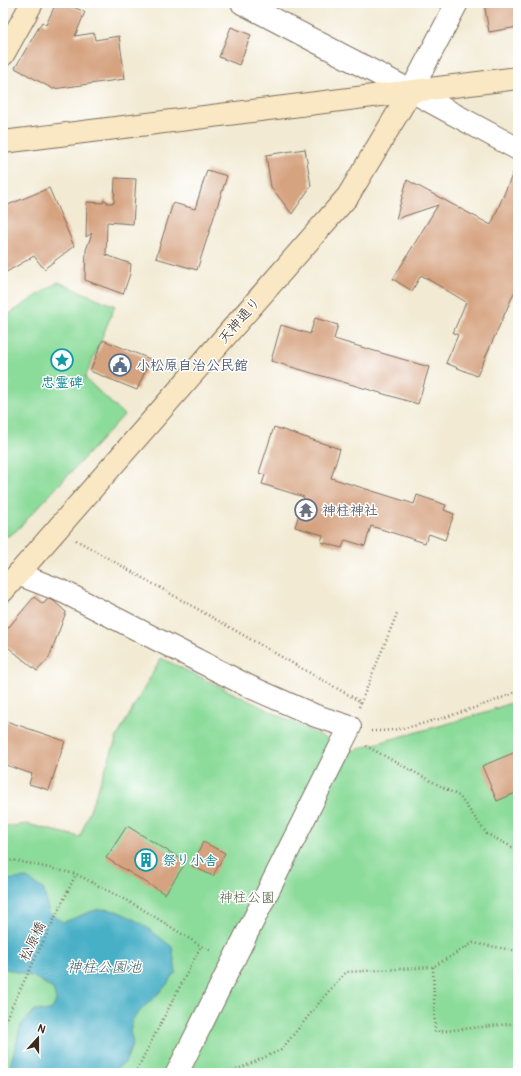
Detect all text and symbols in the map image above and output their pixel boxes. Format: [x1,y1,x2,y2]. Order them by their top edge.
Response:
street label: 天神通り [215,294,264,347]
place icon: 忠霊碑 [49,347,75,373]
public building icon: 小松原自治公民館 [107,352,133,378]
place label: 小松原自治公民館 [136,357,248,374]
place label: 忠霊碑 [41,374,83,391]
temple icon: 神柱神社 [293,497,319,523]
place label: 神柱神社 [322,502,378,519]
building icon: 祭り小舎 [133,847,159,873]
place label: 祭り小舎 [162,852,218,869]
park label: 神柱公園 [219,889,275,906]
street label: 松原橋 [16,919,49,964]
water label: 神柱公園池 [66,958,142,977]
north arrow [18,1018,58,1058]
text: N [36,1022,48,1037]

